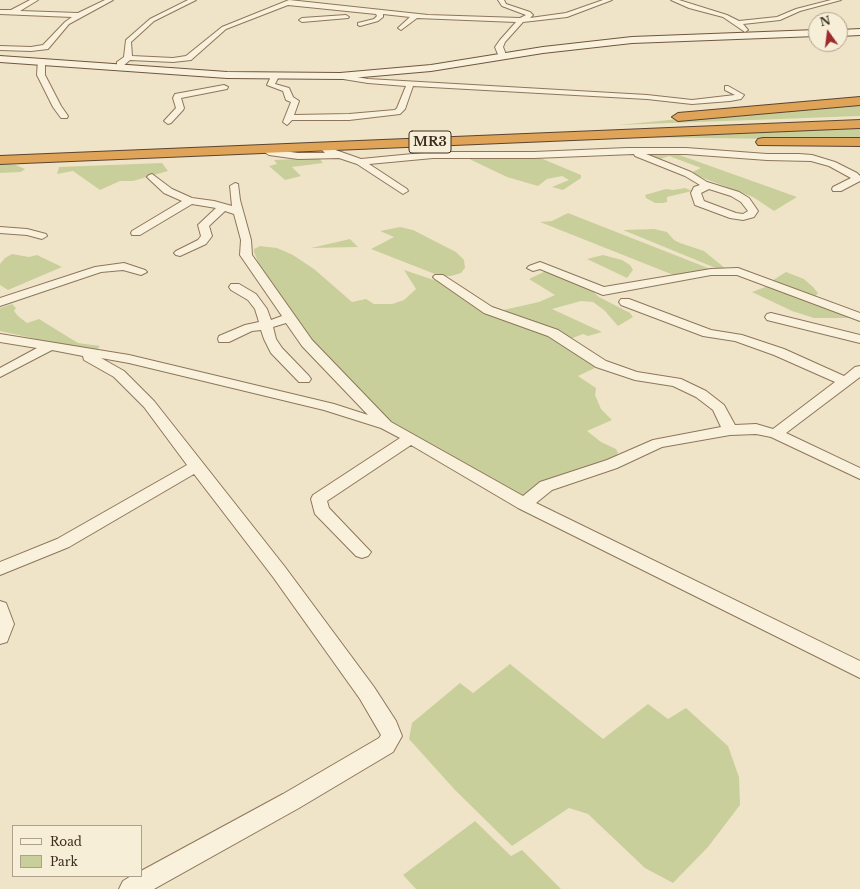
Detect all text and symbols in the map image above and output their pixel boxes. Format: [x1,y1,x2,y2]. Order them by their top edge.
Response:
north arrow [808,12,848,52]
text: N [819,13,832,29]
road number: MR3 [409,131,451,153]
legend [12,825,142,877]
text: Road [50,834,82,849]
text: Park [50,854,78,869]

